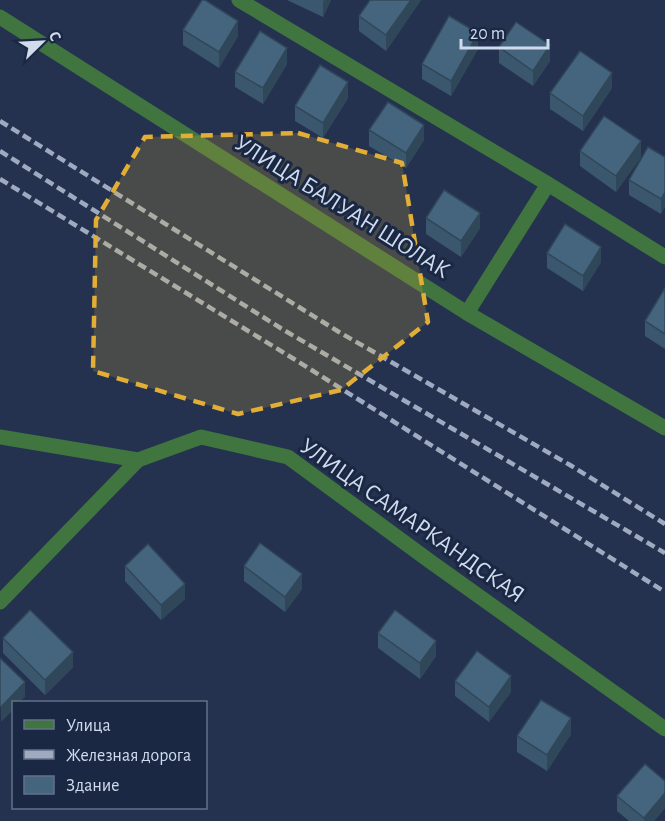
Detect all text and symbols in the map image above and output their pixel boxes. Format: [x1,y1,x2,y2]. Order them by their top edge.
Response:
north arrow [12,12,72,72]
scale bar [461,12,548,50]
text: 20 m [470,25,505,43]
text: С [46,29,64,44]
street label: УЛИЦА БАЛУАН ШОЛАК [230,131,454,283]
street label: УЛИЦА САМАРКАНДСКАЯ [295,434,529,608]
legend [12,701,207,809]
text: Улица [66,717,111,735]
text: Железная дорога [66,747,191,765]
text: Здание [66,777,120,795]

